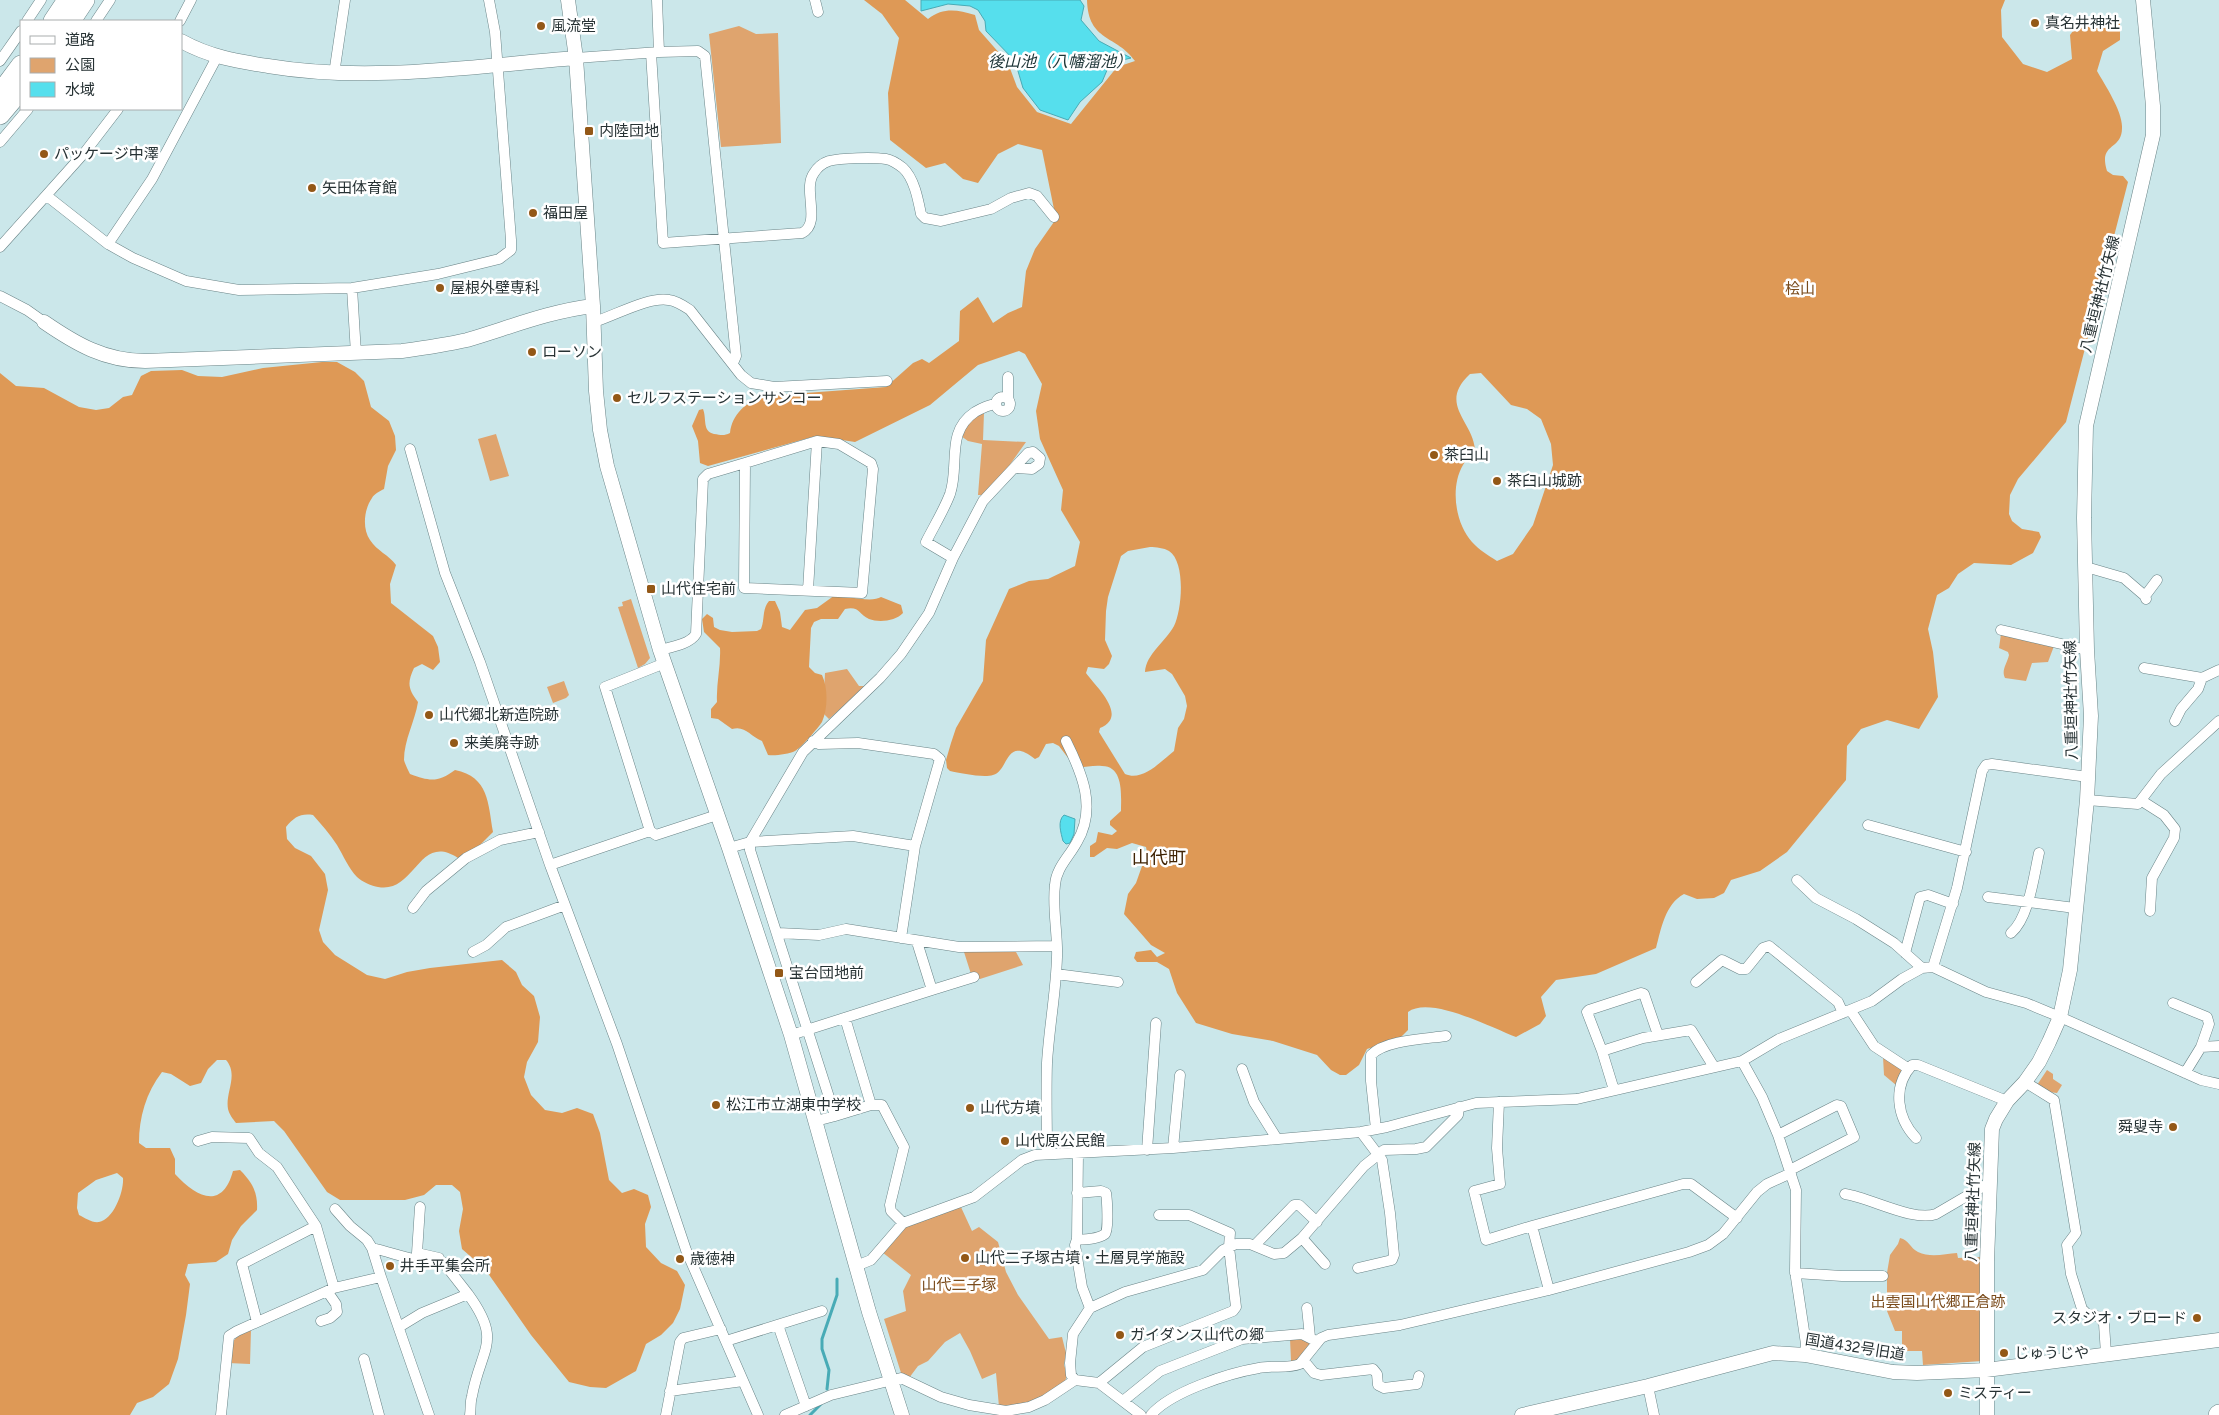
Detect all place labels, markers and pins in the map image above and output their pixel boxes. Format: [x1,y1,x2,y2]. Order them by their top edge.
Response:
place label: 真名井神社 [2045,14,2120,32]
place label: 風流堂 [551,17,596,35]
marker: 真名井神社 [2029,17,2041,29]
marker: 風流堂 [535,20,547,32]
place label: 内陸団地 [599,122,659,140]
marker: 内陸団地 [583,125,595,137]
place label: パッケージ中澤 [54,145,159,163]
marker: パッケージ中澤 [38,148,50,160]
place label: 矢田体育館 [322,179,397,197]
marker: 矢田体育館 [306,182,318,194]
place label: 福田屋 [543,204,588,222]
marker: 福田屋 [527,207,539,219]
place label: 屋根外壁専科 [450,279,540,297]
marker: 屋根外壁専科 [434,282,446,294]
place label: ローソン [542,343,602,361]
marker: ローソン [526,346,538,358]
place label: セルフステーションサンコー [627,389,822,407]
marker: セルフステーションサンコー [611,392,623,404]
place label: 茶臼山 [1444,446,1489,464]
marker: 茶臼山 [1428,449,1440,461]
place label: 茶臼山城跡 [1507,472,1582,490]
marker: 茶臼山城跡 [1491,475,1503,487]
place label: 山代住宅前 [661,580,736,598]
marker: 山代住宅前 [645,583,657,595]
place label: 山代郷北新造院跡 [439,706,559,724]
marker: 山代郷北新造院跡 [423,709,435,721]
place label: 来美廃寺跡 [464,734,539,752]
marker: 来美廃寺跡 [448,737,460,749]
place label: 宝台団地前 [789,964,864,982]
marker: 宝台団地前 [773,967,785,979]
place label: 松江市立湖東中学校 [726,1096,861,1114]
marker: 松江市立湖東中学校 [710,1099,722,1111]
place label: 山代方墳 [980,1099,1040,1117]
marker: 山代方墳 [964,1102,976,1114]
place label: 舜叟寺 [2118,1118,2163,1136]
marker: 舜叟寺 [2167,1121,2179,1133]
place label: 山代原公民館 [1015,1132,1105,1150]
marker: 山代原公民館 [999,1135,1011,1147]
place label: 山代二子塚古墳・土層見学施設 [975,1249,1185,1267]
place label: 歳徳神 [690,1250,735,1268]
marker: 山代二子塚古墳・土層見学施設 [959,1252,971,1264]
marker: 歳徳神 [674,1253,686,1265]
place label: 井手平集会所 [400,1257,490,1275]
marker: 井手平集会所 [384,1260,396,1272]
place label: スタジオ・ブロード [2052,1309,2187,1327]
marker: スタジオ・ブロード [2191,1312,2203,1324]
place label: ガイダンス山代の郷 [1130,1326,1264,1344]
marker: ガイダンス山代の郷 [1114,1329,1126,1341]
place label: じゅうじや [2014,1344,2089,1362]
marker: じゅうじや [1998,1347,2010,1359]
place label: ミスティー [1958,1384,2032,1402]
marker: ミスティー [1942,1387,1954,1399]

